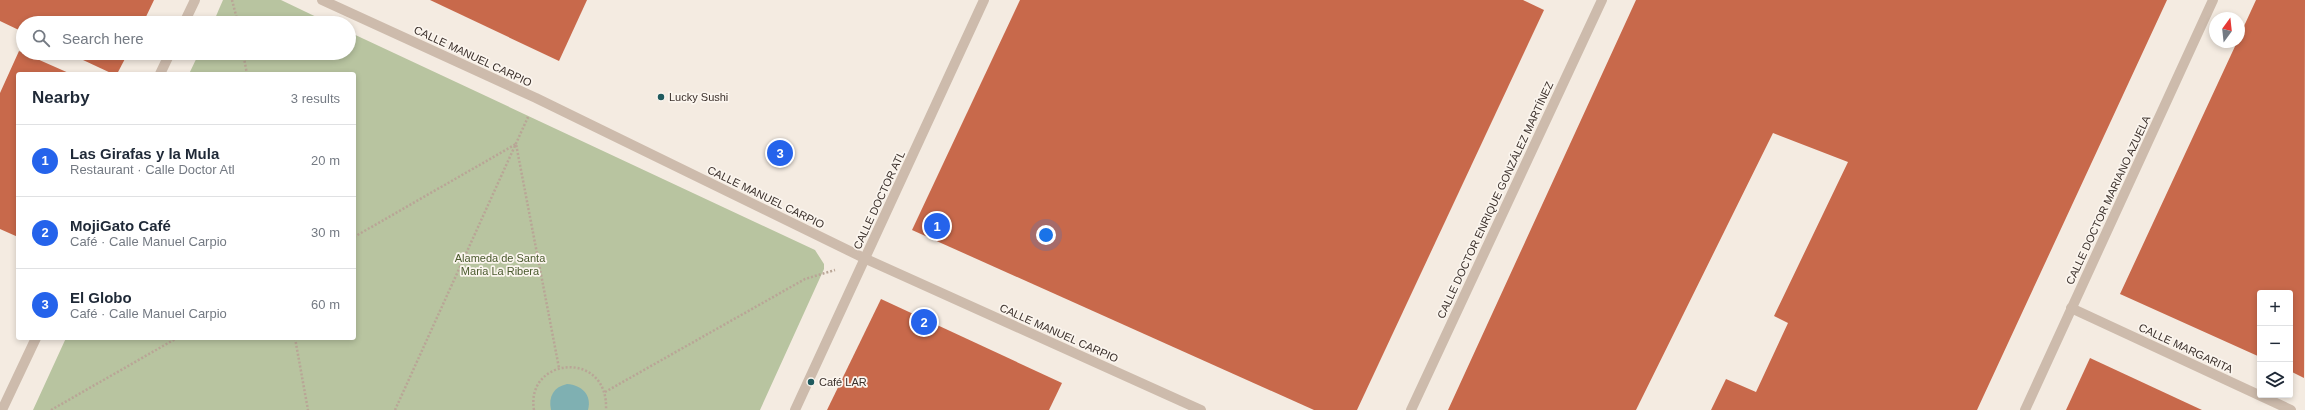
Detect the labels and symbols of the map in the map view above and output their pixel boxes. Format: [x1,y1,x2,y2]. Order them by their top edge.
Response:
north arrow [2209,12,2245,48]
street label: CALLE MANUEL CARPIO [412,23,534,89]
street label: CALLE DOCTOR ENRIQUE GONZÁLEZ MARTÍNEZ [1435,79,1555,320]
place label: Lucky Sushi [669,91,728,103]
marker: Lucky Sushi [656,92,666,102]
street label: CALLE DOCTOR MARIANO AZUELA [2063,113,2153,286]
pin: 3 [767,138,793,168]
street label: CALLE DOCTOR ATL [851,149,907,251]
street label: CALLE MANUEL CARPIO [706,163,827,231]
pin: 1 [924,211,950,241]
your location [1036,225,1056,245]
park label: Alameda de Santa Maria La Ribera [455,252,546,277]
street label: CALLE MANUEL CARPIO [998,301,1121,365]
pin: 2 [911,307,937,337]
street label: CALLE MARGARITA [2137,321,2236,375]
place label: Café LAR [819,376,867,388]
marker: Café LAR [806,377,816,387]

